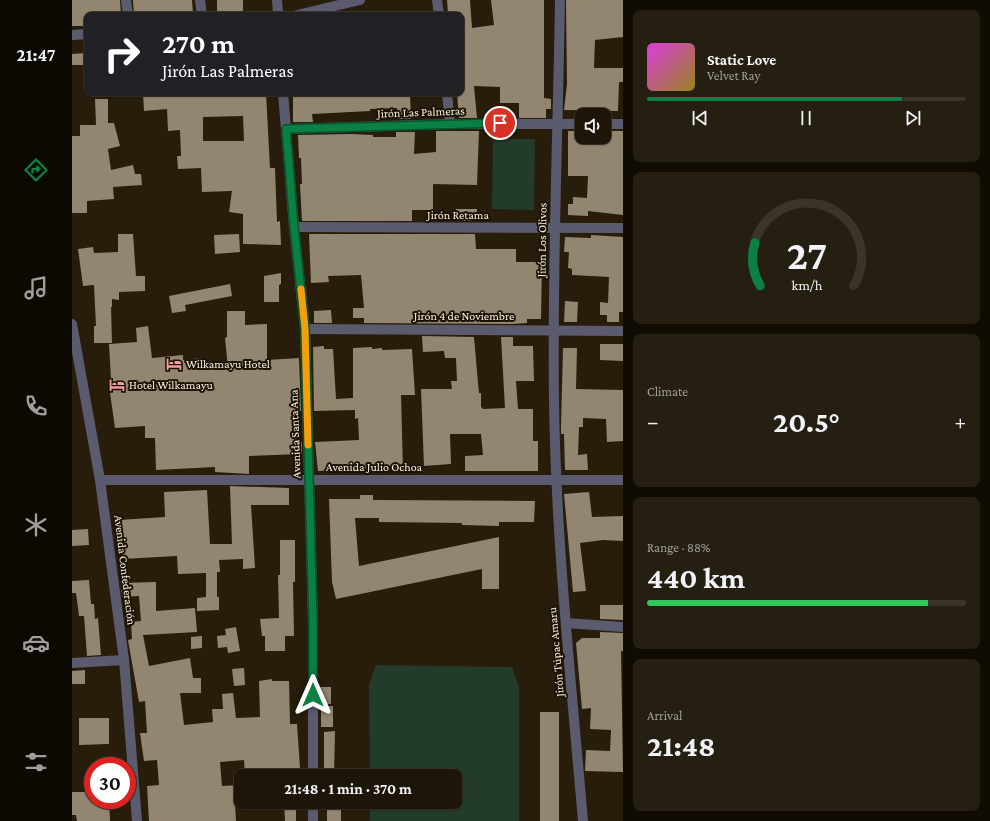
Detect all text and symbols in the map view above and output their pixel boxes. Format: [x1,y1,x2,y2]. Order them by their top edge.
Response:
icon: right [96,28,148,80]
text: 270 m [162,28,235,59]
text: 21:47 [17,45,55,65]
text: Static Love [707,52,776,68]
text: Jirón Las Palmeras [162,61,294,81]
text: Velvet Ray [707,68,760,83]
street label: Jirón Las Palmeras [376,103,465,121]
pin [483,106,517,140]
icon: previous [689,107,711,129]
icon: pause [795,107,817,129]
icon: next [902,107,924,129]
map controls [575,108,611,144]
button: sound [575,108,611,144]
icon: arrive [489,112,511,134]
icon: directions [22,156,50,184]
street label: Jirón Los Olivos [534,202,550,278]
street label: Jirón Retama [426,208,489,222]
text: 27 [786,232,827,278]
icon: music [22,274,50,302]
text: km/h [791,277,822,293]
street label: Jirón 4 de Noviembre [413,309,514,323]
hotel icon: Wilkamayu Hotel [165,355,183,373]
place label: Wilkamayu Hotel [186,357,270,371]
hotel icon: Hotel Wilkamayu [108,376,126,394]
place label: Hotel Wilkamayu [129,378,213,392]
text: Climate [647,384,688,399]
street label: Avenida Santa Ana [286,389,304,479]
icon: phone [22,392,50,420]
text: 20.5° [773,405,840,438]
text: − [647,409,659,434]
text: + [954,409,966,434]
street label: Avenida Julio Ochoa [326,460,423,474]
icon: climate [22,511,50,539]
street label: Avenida Confederación [111,514,139,626]
text: Range · 88% [647,540,710,555]
text: 440 km [647,561,745,594]
street label: Jirón Túpac Amaru [545,606,567,698]
icon: car [22,629,50,657]
position arrow [292,674,334,716]
text: Arrival [647,708,682,723]
text: 21:48 [647,729,716,762]
icon: filters [22,748,50,776]
speed limit sign: 30 [84,757,136,809]
text: 21:48 · 1 min · 370 m [284,781,412,797]

